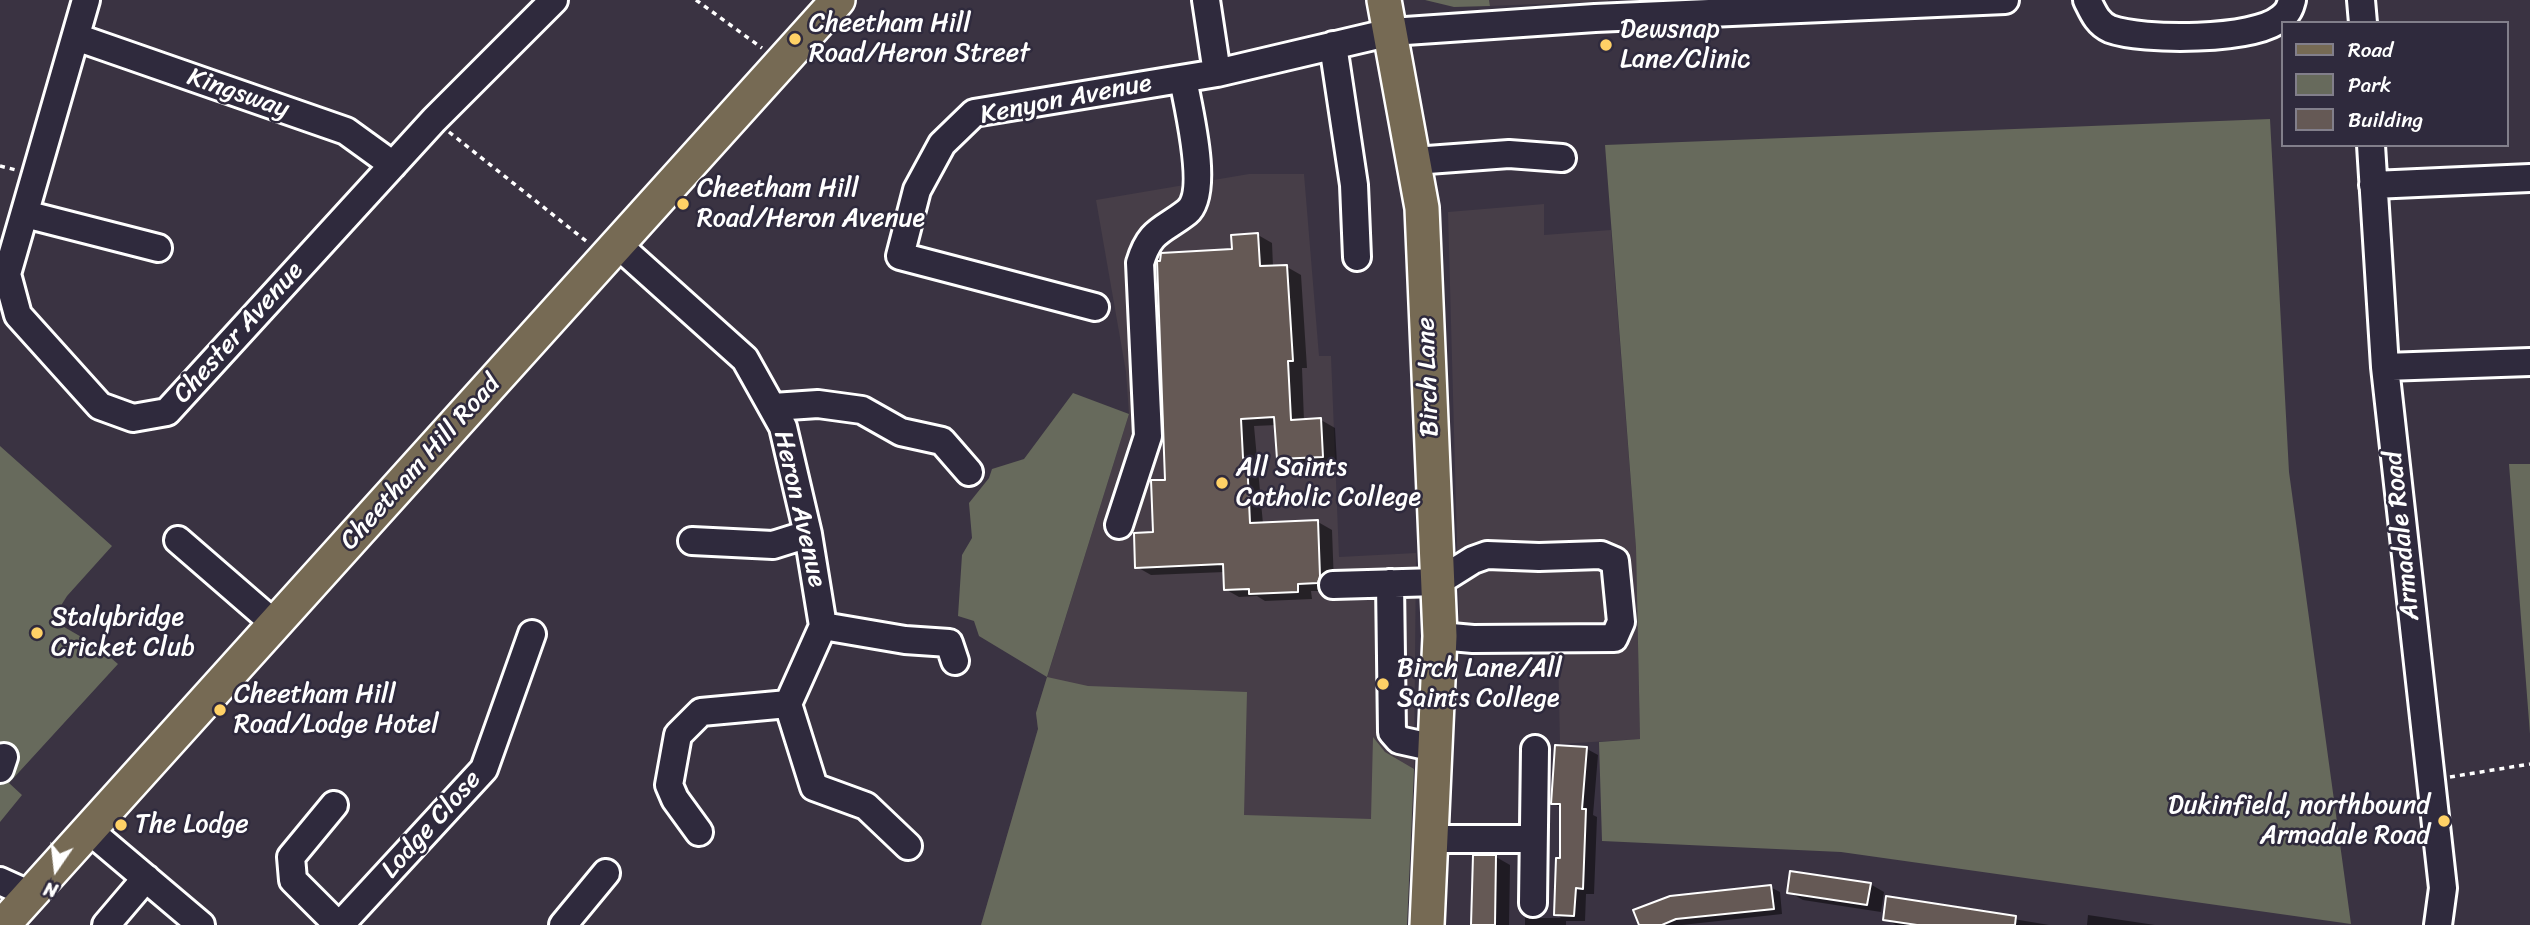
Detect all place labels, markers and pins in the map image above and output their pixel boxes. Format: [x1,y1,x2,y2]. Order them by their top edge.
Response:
place label: Cheetham Hill Road/Heron Street [809,8,1030,70]
place label: Dewsnap Lane/Clinic [1620,14,1750,76]
marker: Cheetham Hill Road/Heron Street [787,31,803,47]
marker: Dewsnap Lane/Clinic [1598,37,1614,53]
place label: Cheetham Hill Road/Heron Avenue [697,173,925,234]
marker: Cheetham Hill Road/Heron Avenue [675,196,691,212]
place label: All Saints Catholic College [1236,452,1421,514]
marker: All Saints Catholic College [1214,475,1230,491]
place label: Stalybridge Cricket Club [51,602,195,664]
marker: Stalybridge Cricket Club [29,625,45,641]
place label: Birch Lane/All Saints College [1397,653,1562,714]
marker: Birch Lane/All Saints College [1375,676,1391,692]
place label: Cheetham Hill Road/Lodge Hotel [234,679,439,740]
marker: Cheetham Hill Road/Lodge Hotel [212,702,228,718]
place label: Dukinfield, northbound Armadale Road [2168,790,2430,852]
place label: The Lodge [135,809,249,841]
marker: Dukinfield, northbound Armadale Road [2436,813,2452,829]
marker: The Lodge [113,817,129,833]

